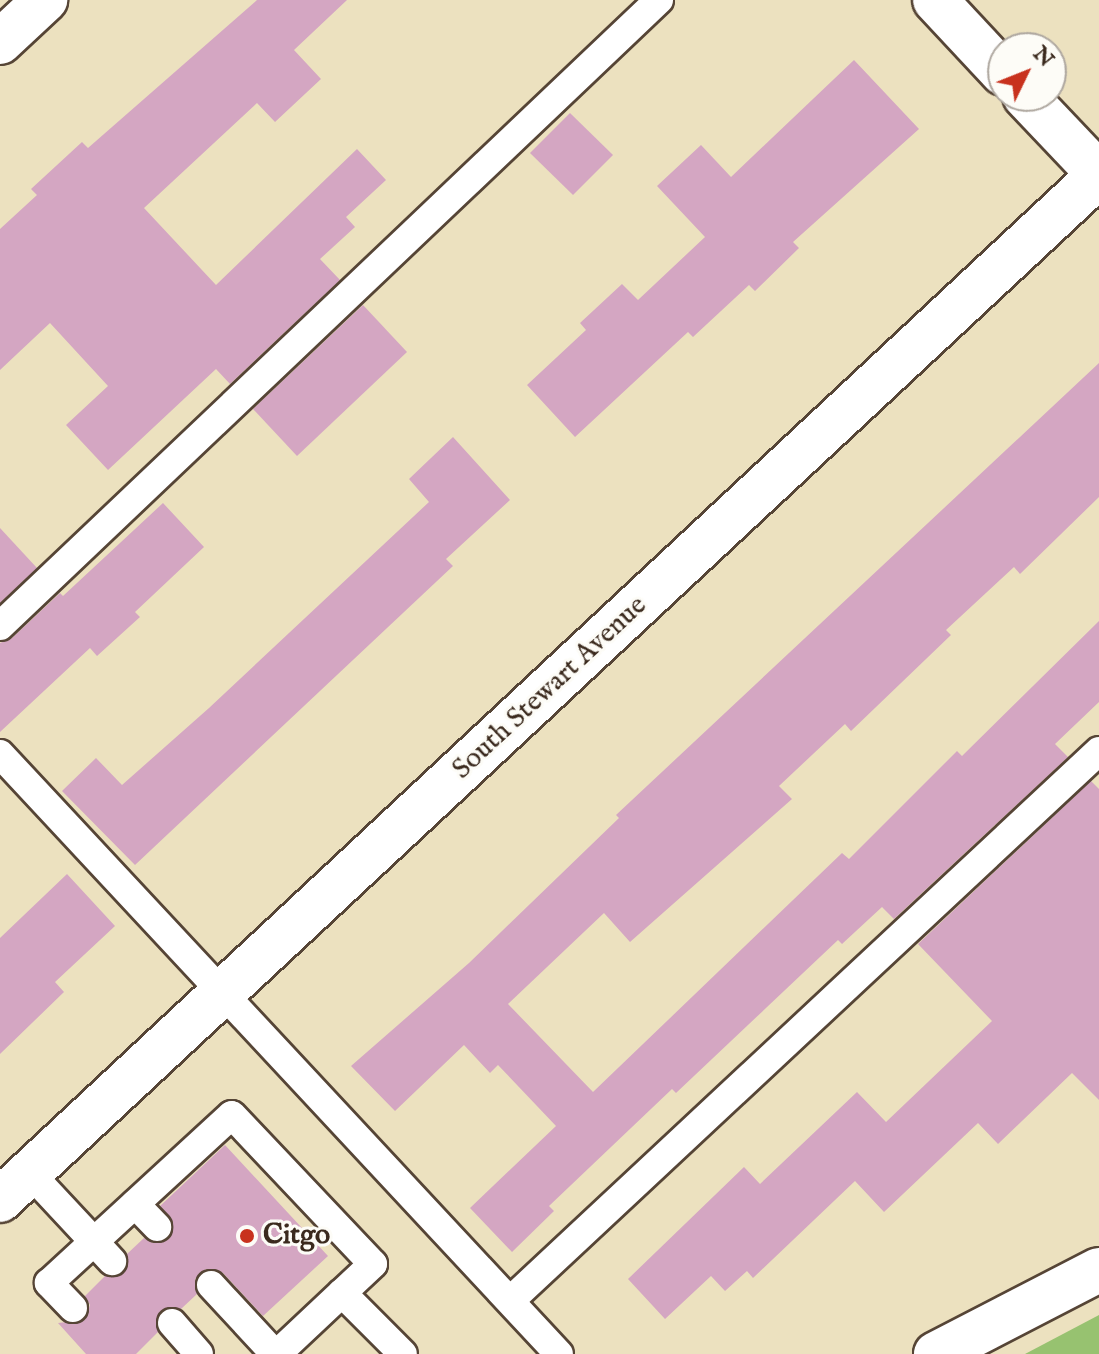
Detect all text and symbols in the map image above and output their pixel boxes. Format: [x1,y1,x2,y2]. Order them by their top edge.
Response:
north arrow [987,32,1067,112]
text: N [1026,40,1060,74]
street label: South Stewart Avenue [446,589,654,787]
place label: Citgo [263,1219,330,1253]
marker: Citgo [238,1227,256,1245]

